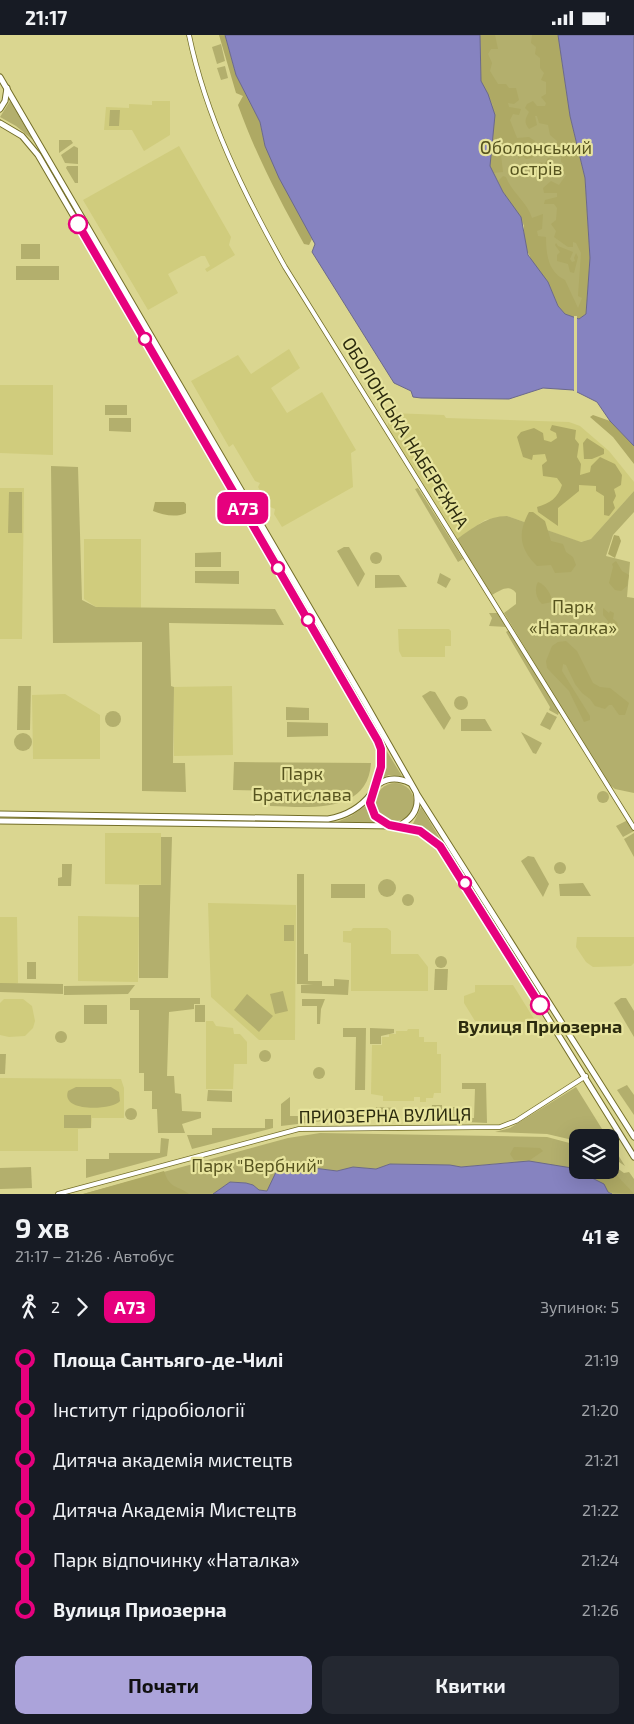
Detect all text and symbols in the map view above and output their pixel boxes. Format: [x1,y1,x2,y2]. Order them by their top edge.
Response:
text: 21:17 [25,6,67,29]
park label: Оболонський острів [480,136,592,179]
unlabelled marker [68,214,88,234]
unlabelled marker [138,332,152,346]
street label: ОБОЛОНСЬКА НАБЕРЕЖНА [338,333,474,533]
line badge: А73 [214,492,272,524]
text: А73 [227,497,259,519]
unlabelled marker [271,561,285,575]
park label: Парк «Наталка» [529,595,617,638]
unlabelled marker [301,613,315,627]
park label: Парк Братислава [252,762,352,805]
unlabelled marker [458,876,472,890]
marker: Вулиця Приозерна [530,995,550,1015]
place label: Вулиця Приозерна [458,1015,622,1037]
street label: ПРИОЗЕРНА ВУЛИЦЯ [298,1102,472,1128]
map controls [569,1129,619,1179]
button: layers [569,1129,619,1179]
park label: Парк "Вербний" [191,1154,323,1176]
text: 9 хв [15,1210,70,1244]
text: 41 ₴ [582,1225,619,1248]
text: 21:17 – 21:26 · Автобус [15,1246,174,1265]
icon: walk [15,1293,43,1321]
icon: forward [68,1293,96,1321]
text: А73 [114,1296,145,1318]
text: 2 [51,1297,60,1316]
text: Зупинок: 5 [540,1297,619,1316]
text: Площа Сантьяго-де-Чилі [53,1348,283,1371]
text: 21:19 [584,1350,619,1369]
text: Інститут гідробіології [53,1398,245,1421]
text: 21:20 [581,1400,619,1419]
text: Дитяча академія мистецтв [53,1448,293,1471]
text: 21:21 [585,1450,619,1469]
text: Дитяча Академія Мистецтв [53,1498,297,1521]
text: 21:22 [582,1500,619,1519]
text: Парк відпочинку «Наталка» [53,1548,300,1571]
text: 21:24 [581,1550,619,1569]
text: Вулиця Приозерна [53,1598,227,1621]
text: 21:26 [582,1600,619,1619]
button: Почати [15,1656,312,1714]
button: Квитки [322,1656,619,1714]

